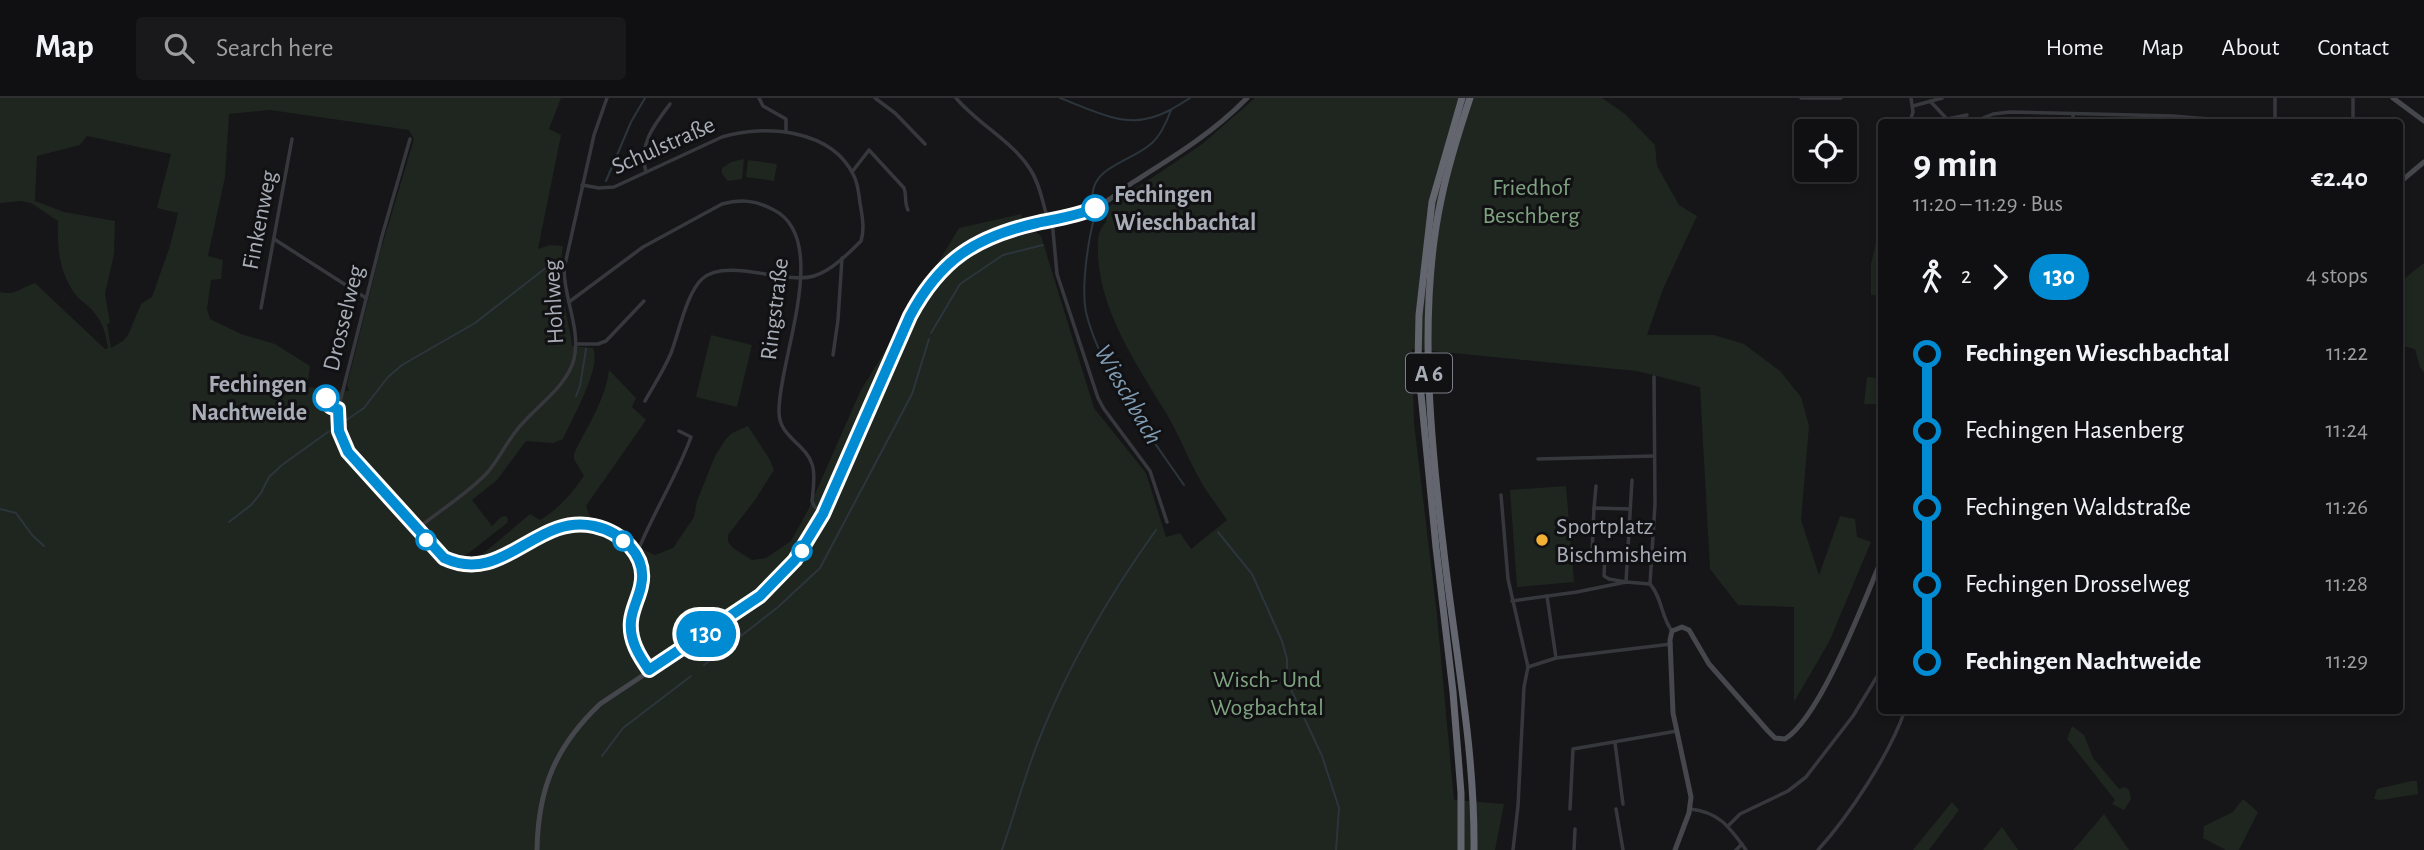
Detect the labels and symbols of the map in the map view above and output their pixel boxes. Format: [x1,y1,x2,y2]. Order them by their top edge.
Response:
street label: Schulstraße [608,113,719,179]
street label: Finkenweg [239,168,281,272]
park label: Friedhof Beschberg [1482,176,1580,228]
place label: Fechingen Wieschbachtal [1114,183,1256,235]
marker: Fechingen Wieschbachtal [1082,195,1108,221]
street label: Ringstraße [757,257,793,362]
street label: Hohlweg [540,259,568,345]
street label: Drosselweg [319,263,369,374]
water label: Wieschbach [1089,340,1167,449]
road number: A 6 [1406,354,1452,392]
place label: Fechingen Nachtweide [191,373,307,425]
marker: Fechingen Nachtweide [313,385,339,411]
place label: Sportplatz Bischmisheim [1556,515,1688,567]
unlabelled marker [416,530,436,550]
unlabelled marker [613,531,633,551]
marker: Sportplatz Bischmisheim [1534,532,1550,548]
unlabelled marker [792,541,812,561]
line badge: 130 [666,611,746,657]
park label: Wisch- Und Wogbachtal [1210,668,1324,720]

